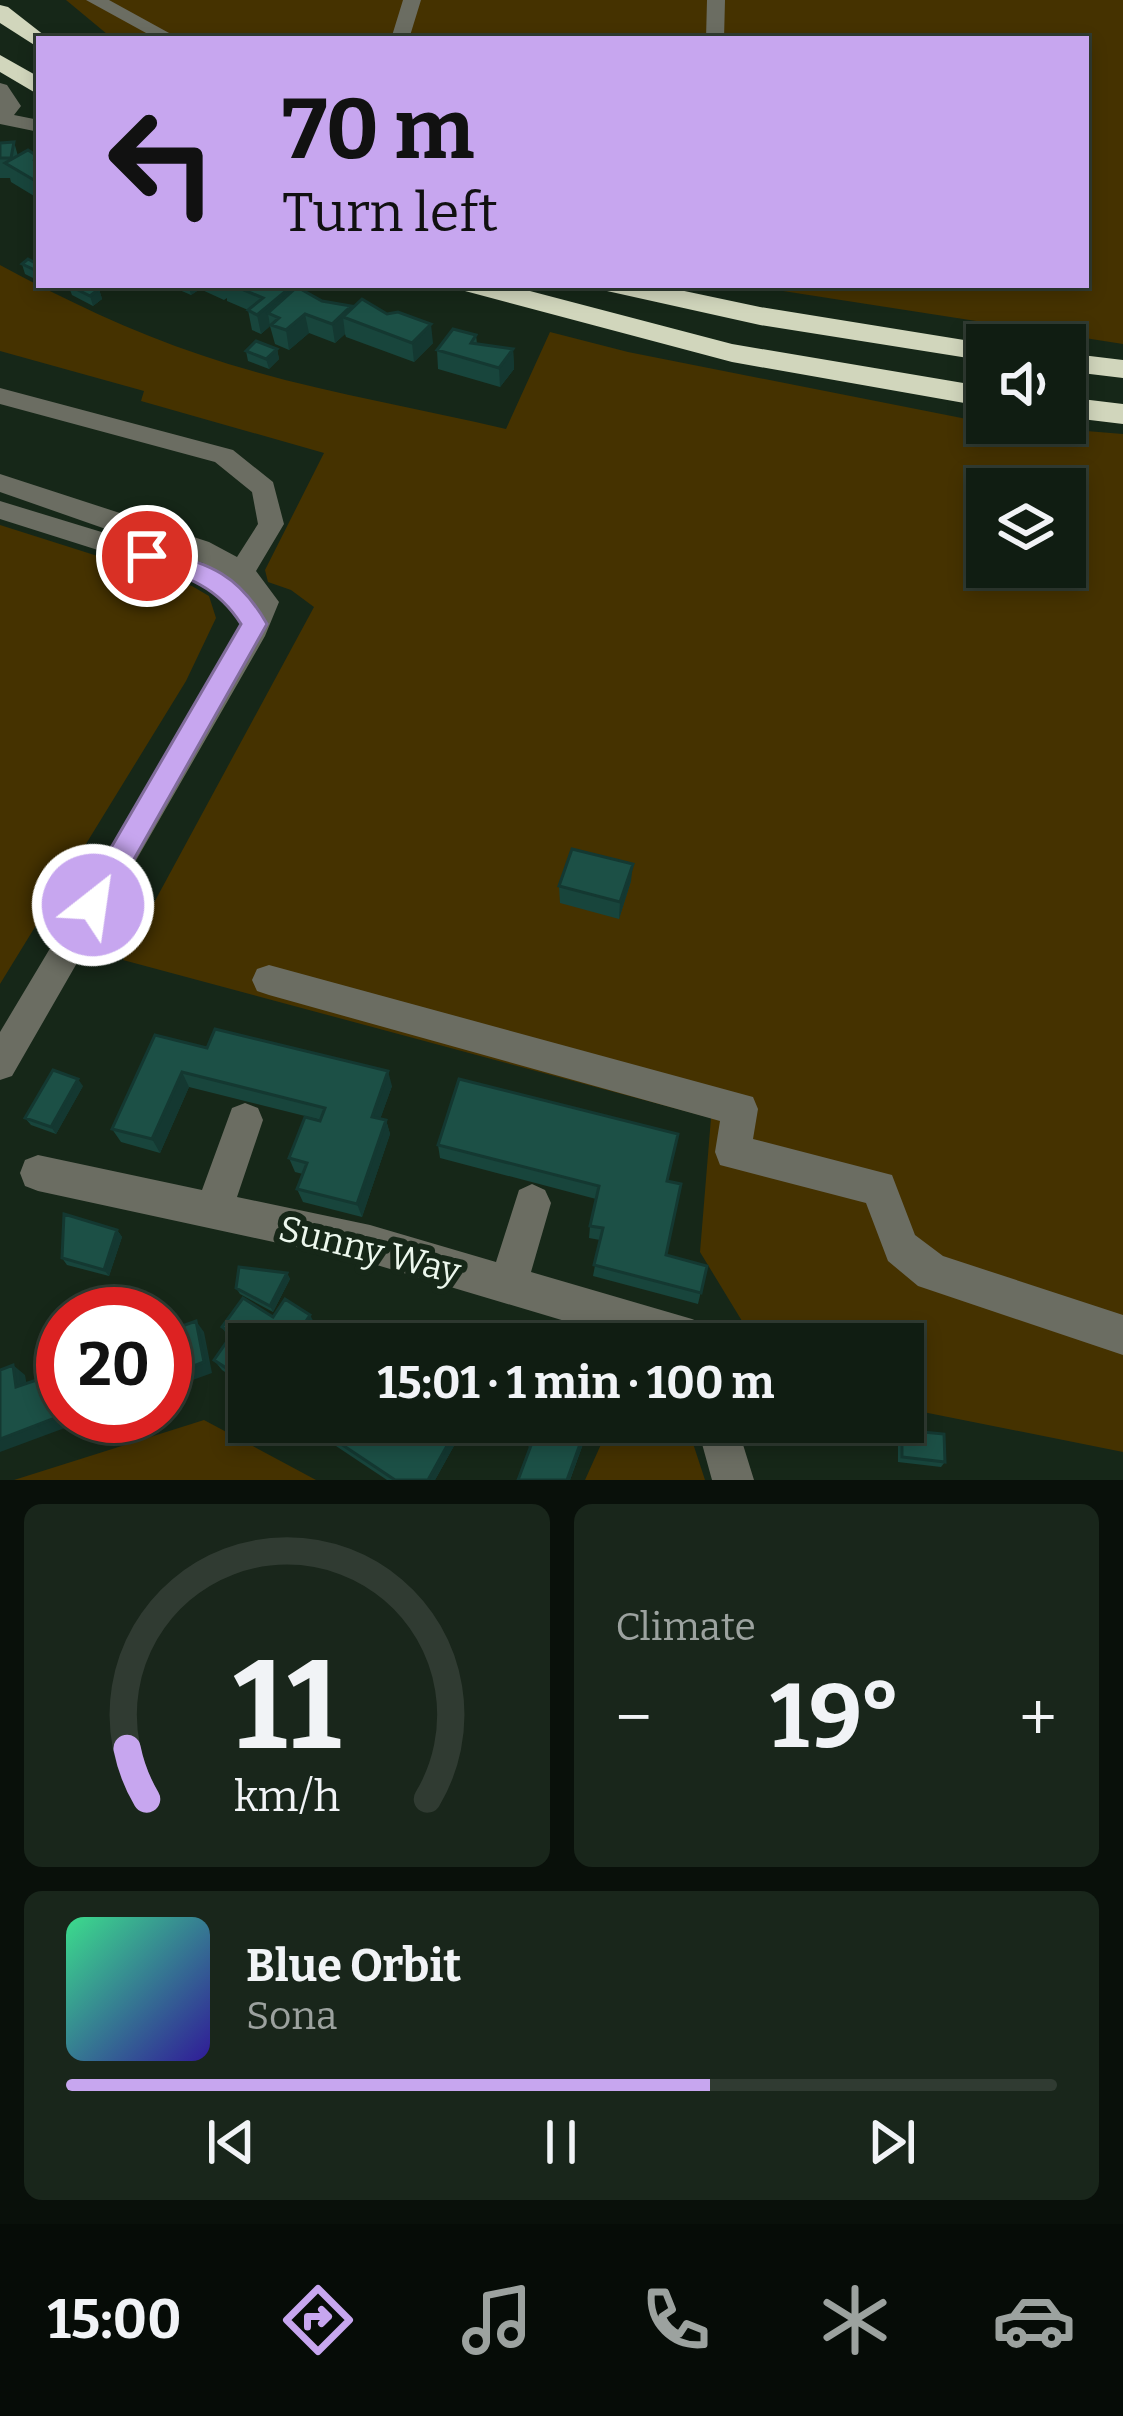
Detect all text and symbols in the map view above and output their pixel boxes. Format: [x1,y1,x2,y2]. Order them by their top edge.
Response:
text: 70 m [282,79,474,180]
icon: left [84,84,240,240]
text: Turn left [282,181,498,245]
map controls [966,324,1086,588]
button: sound [966,324,1086,444]
button: layers [966,468,1086,588]
pin [96,505,198,607]
icon: arrive [114,523,180,589]
position arrow [30,842,156,968]
street label: Sunny Way [274,1206,466,1294]
speed limit sign: 20 [36,1287,192,1443]
text: 15:01 · 1 min · 100 m [377,1356,775,1410]
text: Climate [616,1604,756,1650]
text: 11 [233,1631,341,1781]
text: 19° [770,1663,901,1771]
text: − [616,1678,652,1757]
text: + [1019,1678,1057,1757]
text: km/h [234,1770,340,1821]
text: Blue Orbit [246,1939,461,1993]
text: Sona [246,1993,337,2039]
icon: previous [198,2109,264,2175]
icon: pause [528,2109,594,2175]
icon: next [859,2109,925,2175]
icon: directions [276,2278,360,2362]
icon: music [455,2278,539,2362]
icon: phone [634,2278,718,2362]
icon: climate [813,2278,897,2362]
icon: car [992,2278,1076,2362]
text: 15:00 [47,2288,181,2352]

